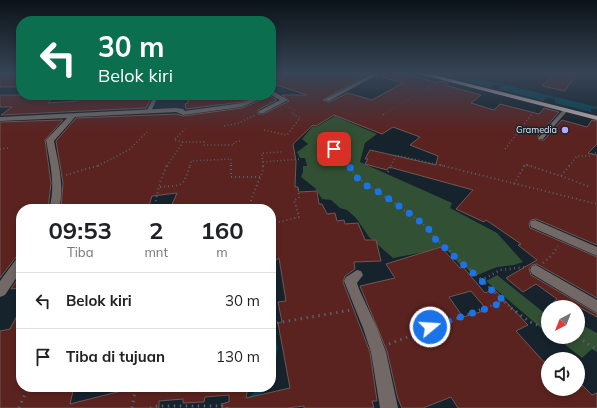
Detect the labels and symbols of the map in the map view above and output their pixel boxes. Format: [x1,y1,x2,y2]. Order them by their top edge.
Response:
place label: Gramedia [516,124,557,135]
marker: Gramedia [560,125,570,135]
pin [317,132,351,166]
north arrow [541,300,585,344]
position arrow [409,306,451,348]

